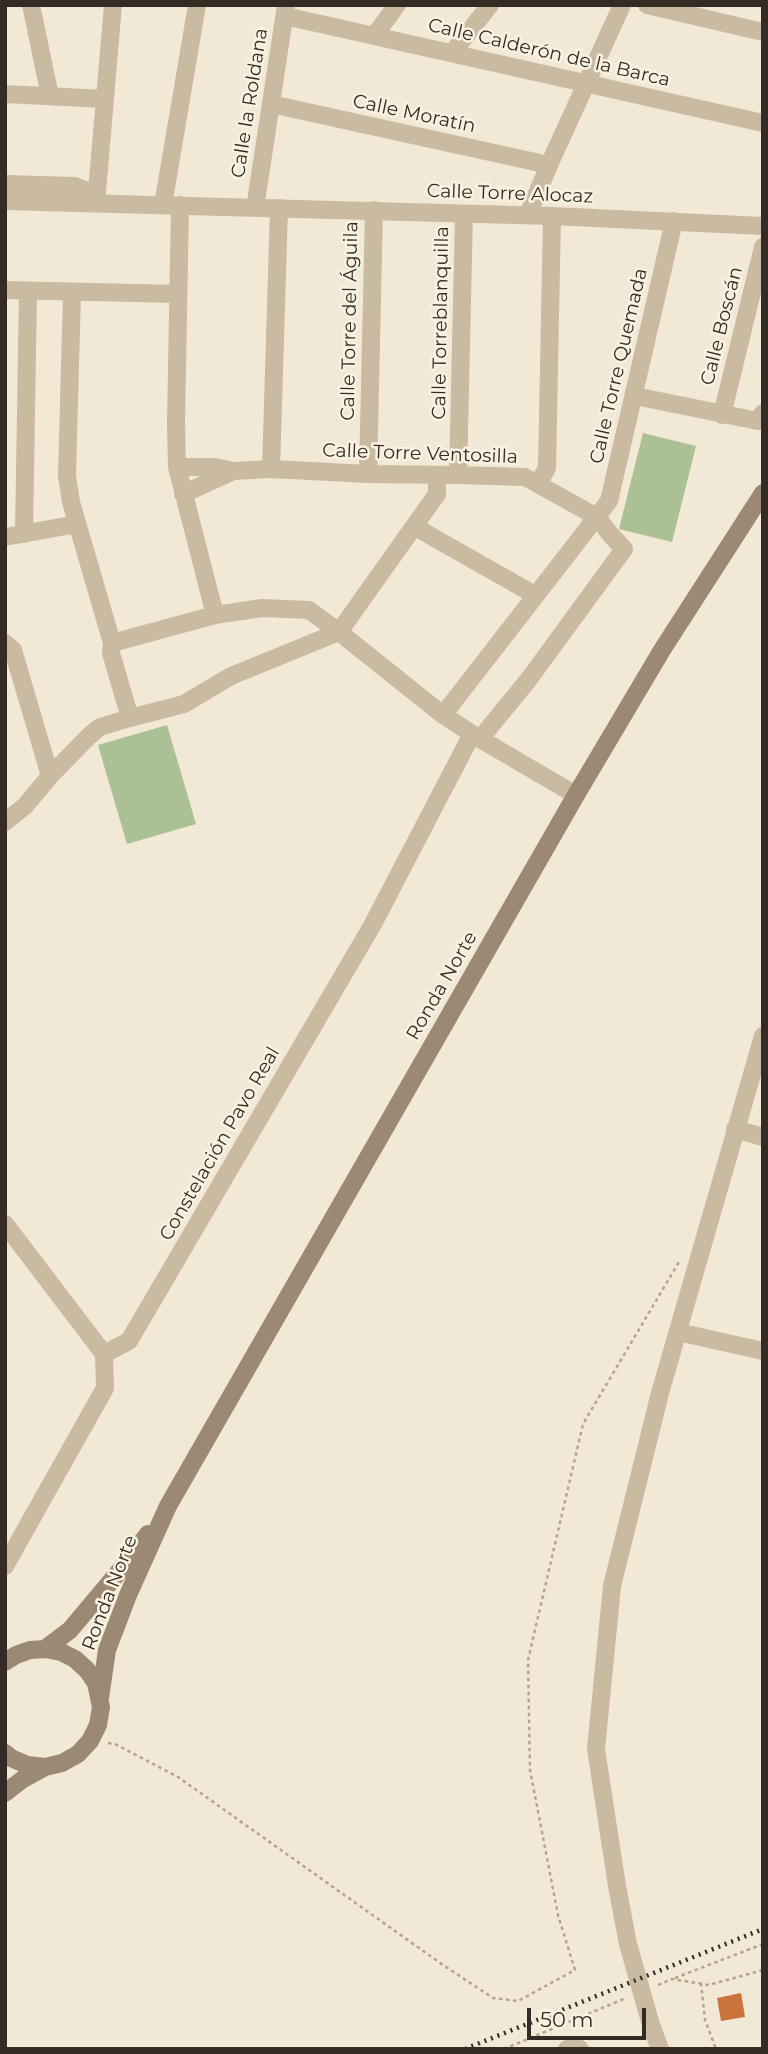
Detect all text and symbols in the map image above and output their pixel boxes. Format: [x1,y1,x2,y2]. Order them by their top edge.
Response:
street label: Calle Calderón de la Barca [426,14,672,92]
street label: Calle la Roldana [227,26,273,180]
street label: Calle Moratín [350,90,478,138]
street label: Calle Torre Alocaz [426,180,594,208]
street label: Calle Torre del Águila [337,221,363,421]
street label: Calle Torreblanquilla [428,226,454,420]
street label: Calle Boscán [696,264,748,388]
street label: Calle Torre Quemada [585,266,653,466]
street label: Calle Torre Ventosilla [322,439,518,469]
street label: Ronda Norte [402,928,482,1044]
street label: Constelación Pavo Real [155,1043,285,1245]
street label: Ronda Norte [78,1532,142,1654]
scale bar [530,1994,649,2038]
text: 50 m [540,2007,594,2032]

